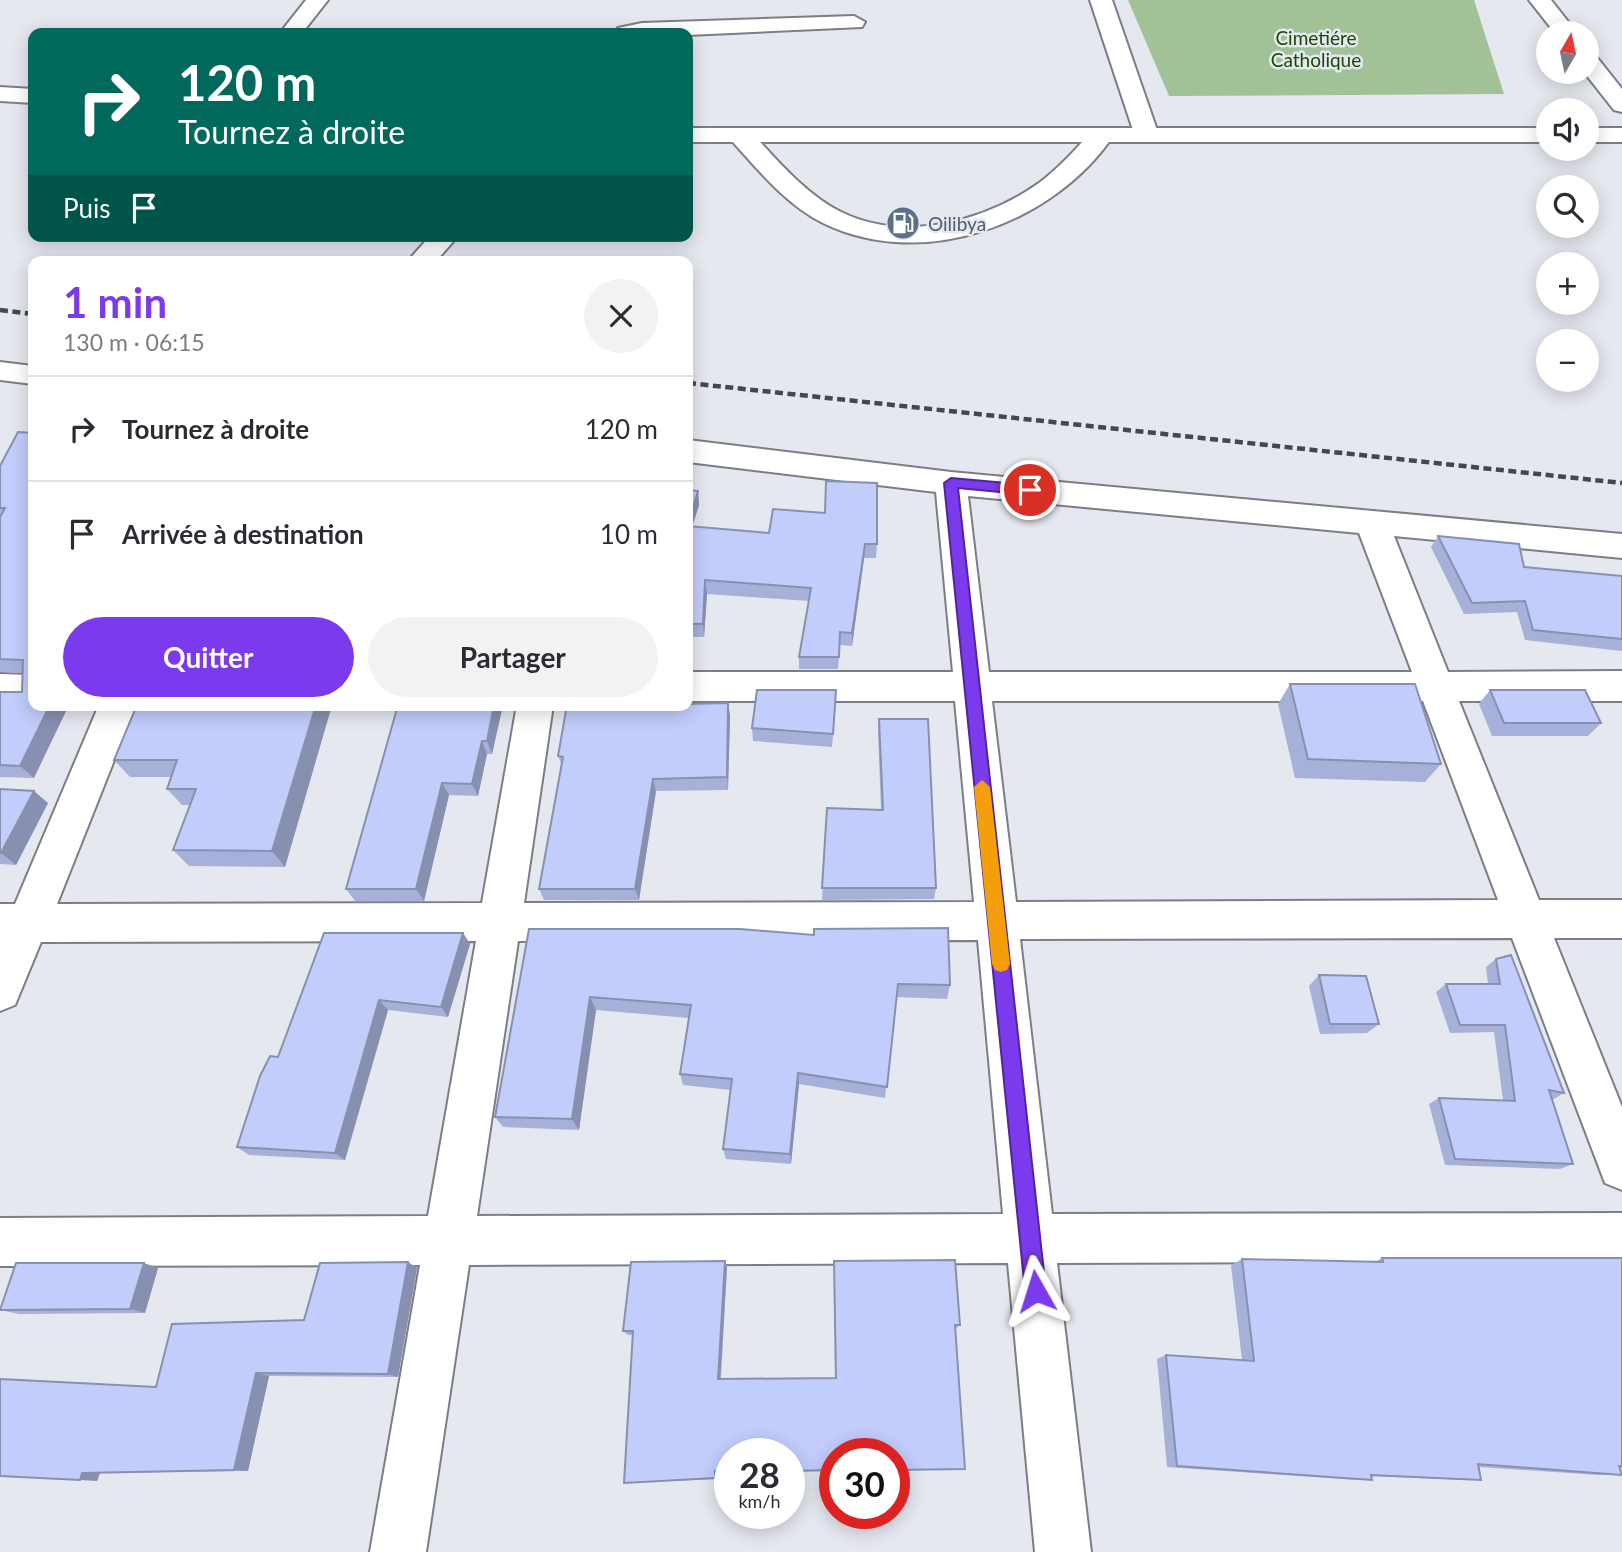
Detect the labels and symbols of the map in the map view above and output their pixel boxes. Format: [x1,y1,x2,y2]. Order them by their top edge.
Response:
north arrow [1536,21,1600,84]
park label: Cimetiére Catholique [1271,26,1361,71]
fuel station icon: Oilibya [884,204,922,242]
place label: Oilibya [928,212,986,235]
pin [1000,460,1060,520]
position arrow [999,1254,1073,1328]
speed limit sign: 30 [819,1438,910,1529]

